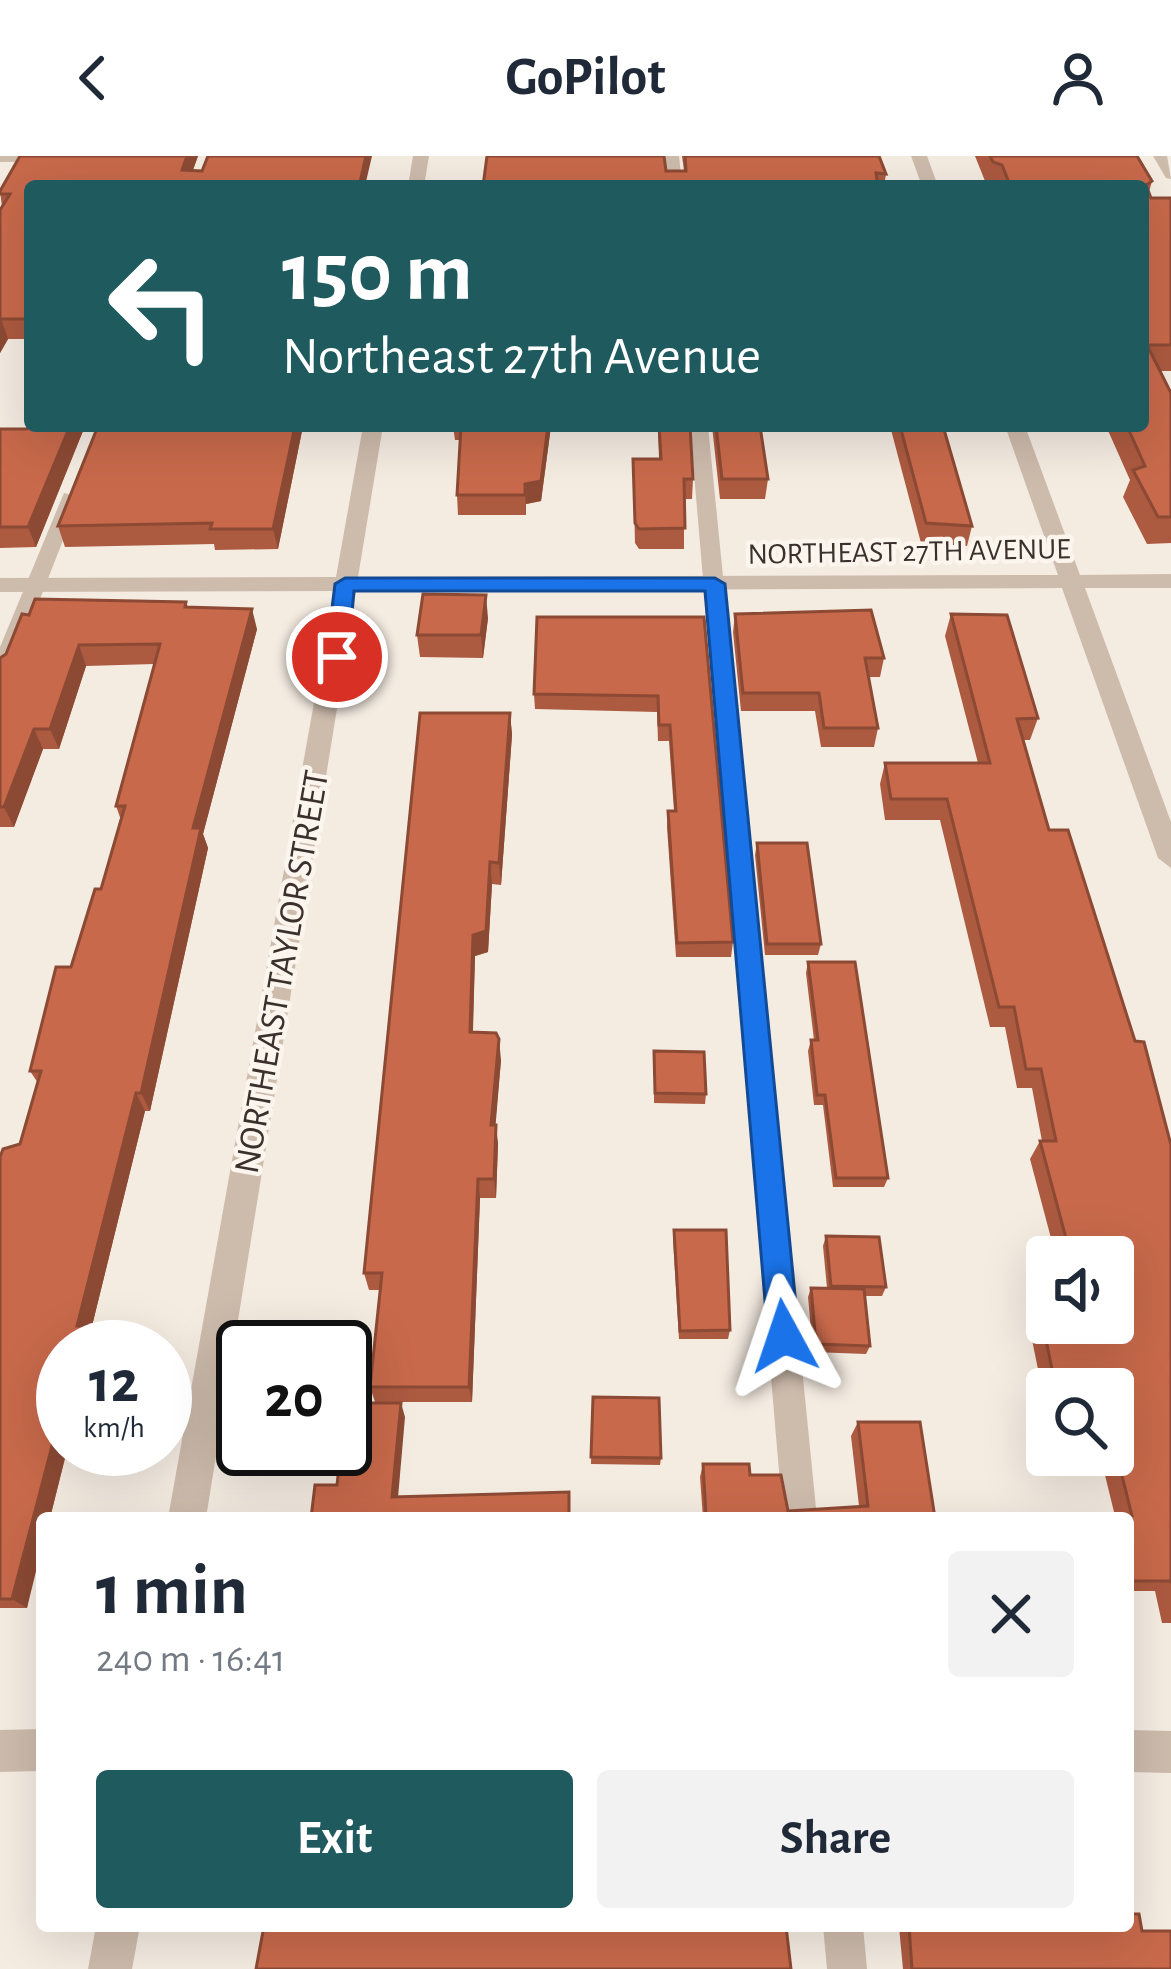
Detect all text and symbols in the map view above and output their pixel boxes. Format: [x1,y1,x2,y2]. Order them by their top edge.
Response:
icon: back [60,45,126,111]
icon: person [1045,45,1111,111]
text: GoPilot [505,51,666,105]
icon: left [84,228,240,384]
text: 150 m [282,232,473,316]
text: Northeast 27th Avenue [282,330,761,384]
street label: NORTHEAST 27TH AVENUE [747,534,1071,570]
pin [286,606,388,708]
icon: arrive [304,624,370,690]
street label: NORTHEAST TAYLOR STREET [229,768,335,1176]
map controls [1026,1236,1134,1476]
button: sound [1026,1236,1134,1344]
position arrow [721,1273,847,1399]
speed limit sign: 20 [216,1320,372,1476]
text: 12 [89,1353,139,1413]
button: search [1026,1368,1134,1476]
text: km/h [83,1413,145,1443]
button: close [948,1551,1074,1677]
text: 1 min [96,1555,248,1627]
text: 240 m · 16:41 [96,1640,285,1679]
button: Exit [96,1770,573,1908]
button: Share [597,1770,1074,1908]

